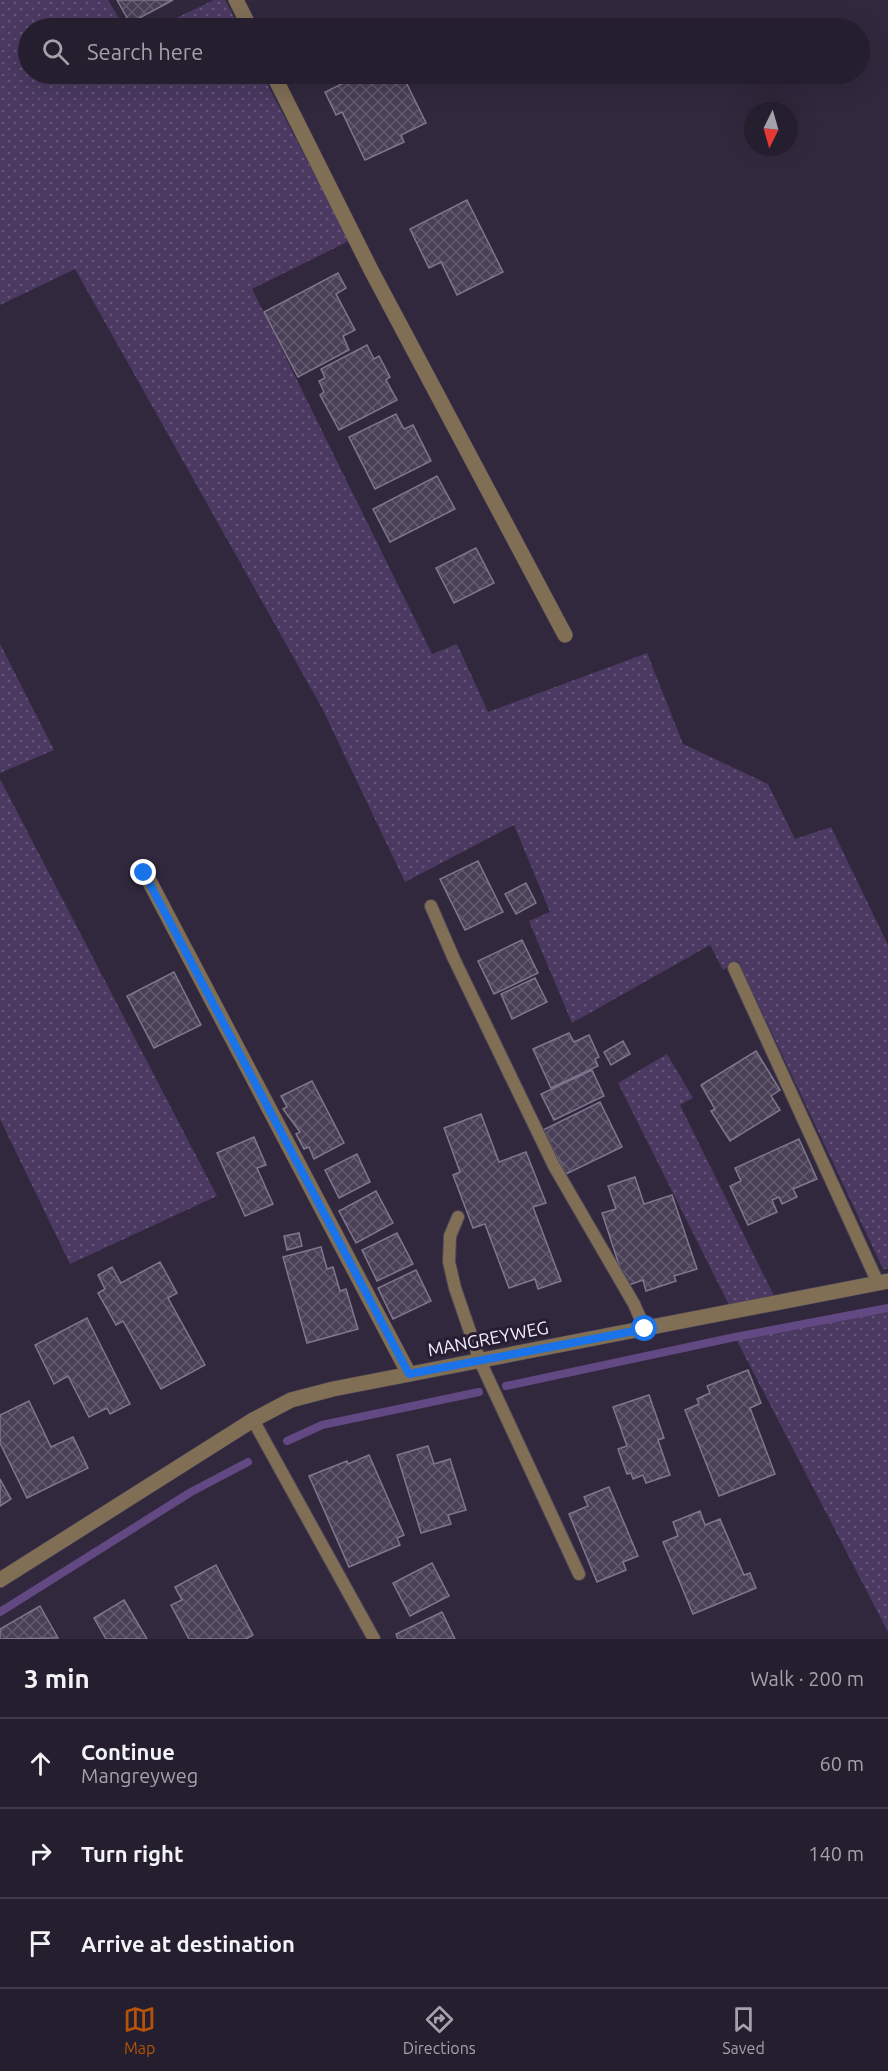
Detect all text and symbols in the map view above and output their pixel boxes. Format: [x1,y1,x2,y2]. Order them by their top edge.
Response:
search box [18,18,870,84]
icon: search [39,35,72,68]
text: Search here [87,39,203,64]
north arrow [744,102,798,156]
route end [130,859,156,885]
route start [631,1315,657,1341]
street label: MANGREYWEG [426,1316,550,1360]
text: 3 min [24,1664,90,1693]
text: Walk · 200 m [751,1667,864,1690]
text: Continue [81,1739,175,1764]
icon: ahead [24,1747,57,1780]
text: 60 m [820,1752,864,1775]
text: Mangreyweg [81,1764,198,1787]
icon: right [24,1837,57,1870]
text: Turn right [81,1841,183,1866]
text: 140 m [808,1842,864,1865]
icon: arrive [24,1927,57,1960]
text: Arrive at destination [81,1931,295,1956]
tab: Map [123,2003,156,2057]
tab: Directions [403,2003,476,2057]
tab: Saved [722,2003,765,2057]

